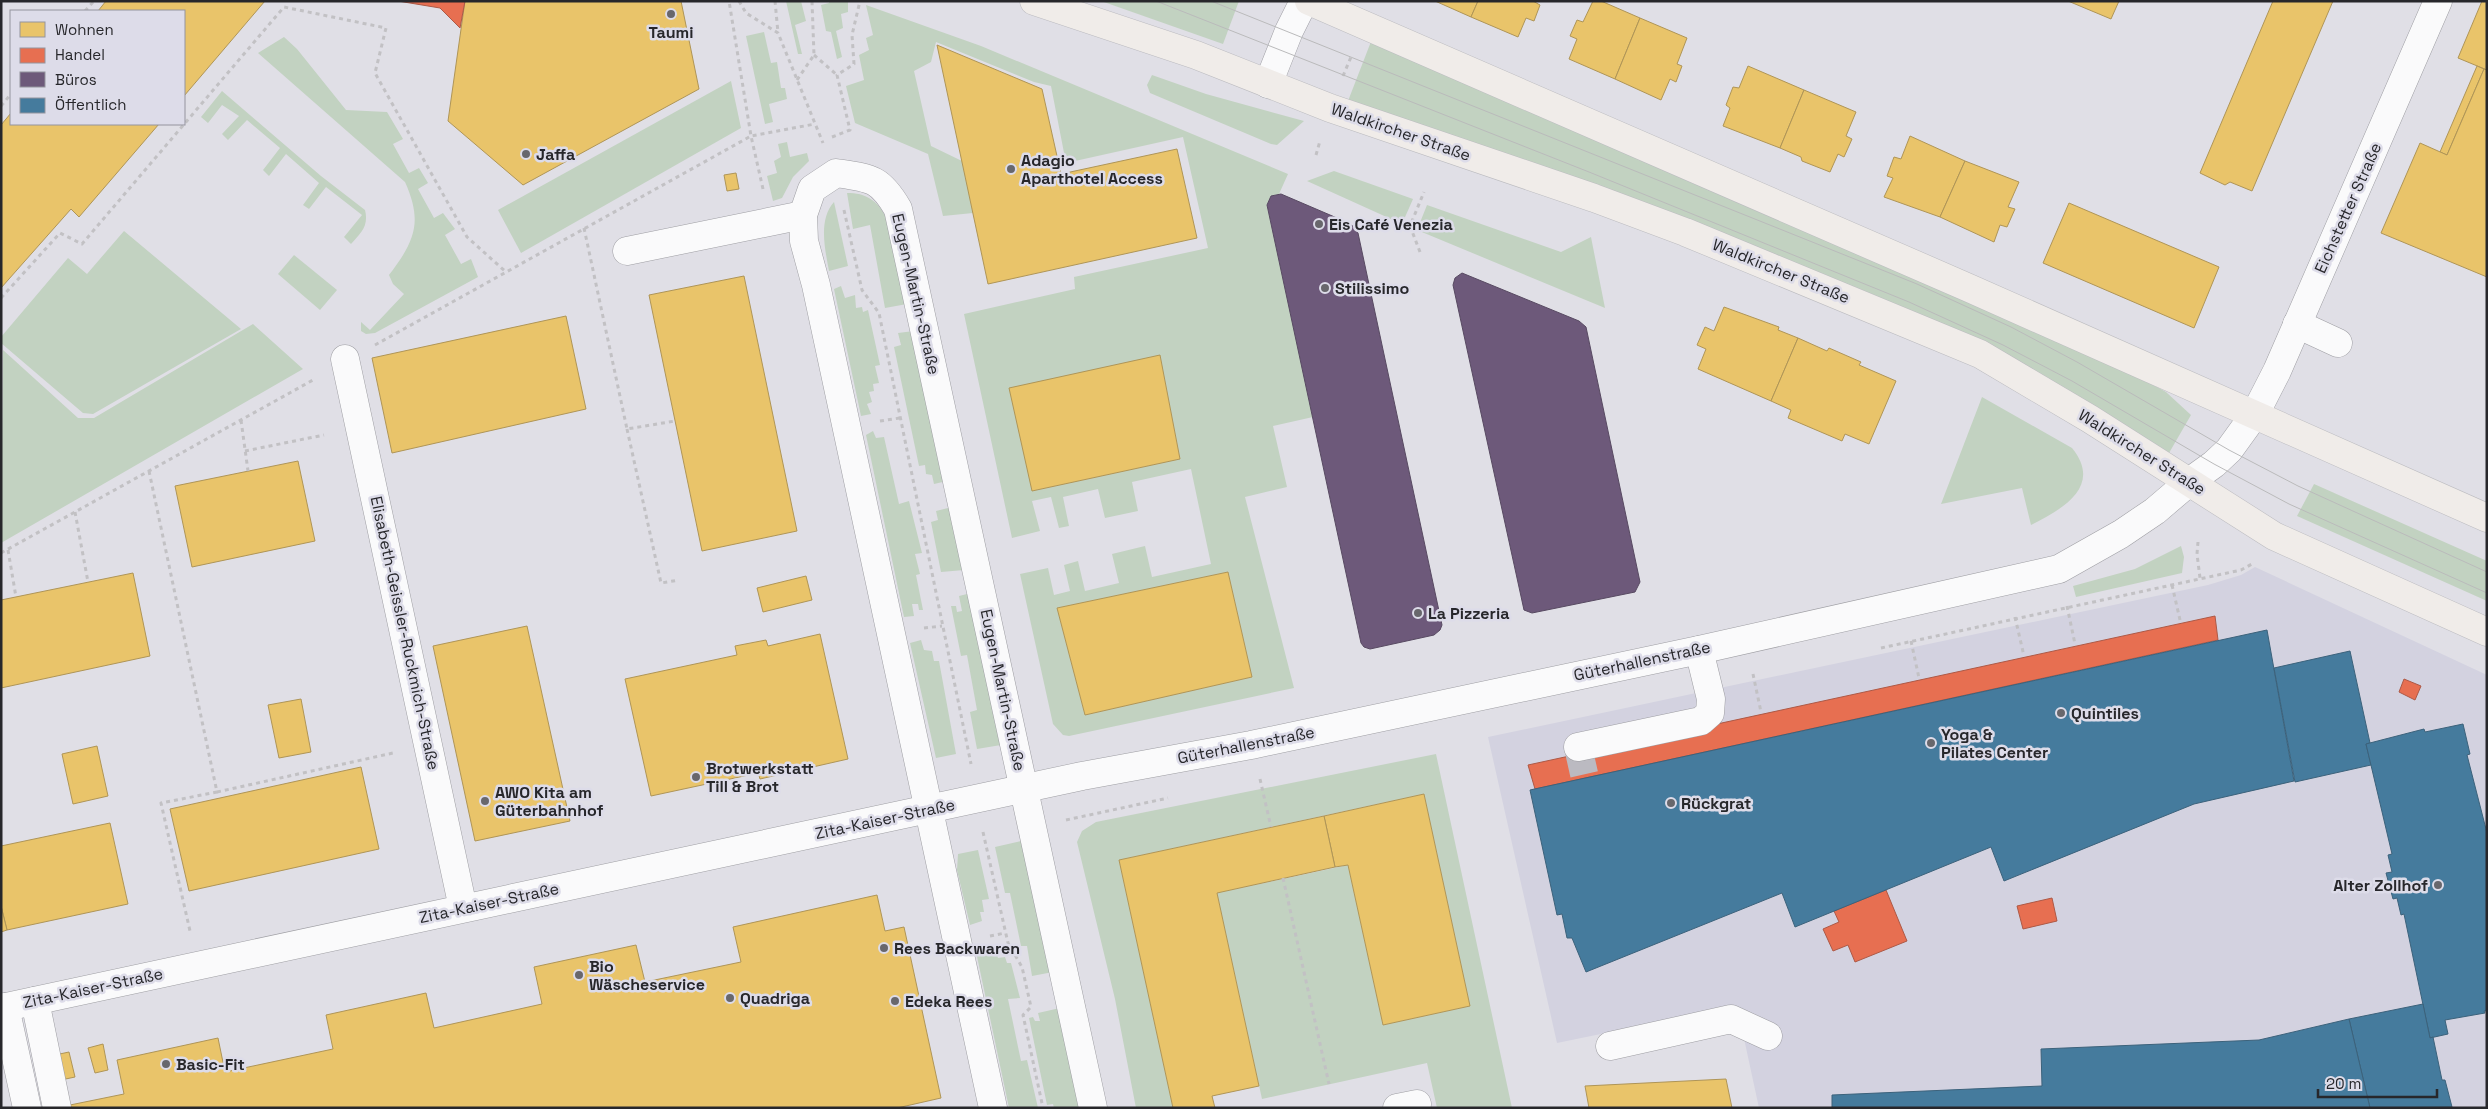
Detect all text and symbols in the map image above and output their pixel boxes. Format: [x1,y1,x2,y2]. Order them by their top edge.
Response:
marker: Taumi [665,8,677,20]
legend [10,10,185,125]
text: Wohnen [55,20,114,39]
place label: Taumi [649,22,693,43]
text: Handel [55,45,105,64]
text: Büros [55,70,97,89]
text: Öffentlich [55,95,126,114]
street label: Waldkircher Straße [1328,98,1474,166]
street label: Eichstetter Straße [2310,139,2386,277]
place label: Jaffa [536,144,575,165]
marker: Jaffa [520,148,532,160]
place label: Adagio Aparthotel Access [1021,150,1163,189]
marker: Adagio Aparthotel Access [1005,163,1017,175]
street label: Eugen-Martin-Straße [887,211,945,377]
place label: Eis Café Venezia [1329,214,1453,235]
marker: Eis Café Venezia [1313,218,1325,230]
street label: Waldkircher Straße [1709,234,1853,308]
place label: Stilissimo [1335,278,1409,299]
marker: Stilissimo [1319,282,1331,294]
street label: Waldkircher Straße [2074,404,2210,500]
street label: Elisabeth-Geissler-Ruckmich-Straße [366,494,444,772]
place label: La Pizzeria [1428,603,1509,624]
street label: Eugen-Martin-Straße [976,607,1030,773]
marker: La Pizzeria [1412,607,1424,619]
street label: Güterhallenstraße [1572,636,1712,686]
place label: Quintiles [2071,703,2139,724]
marker: Quintiles [2055,707,2067,719]
street label: Güterhallenstraße [1176,721,1316,769]
place label: Yoga & Pilates Center [1941,724,2048,763]
marker: Yoga & Pilates Center [1925,737,1937,749]
place label: Brotwerkstatt Till & Brot [706,758,814,797]
marker: Brotwerkstatt Till & Brot [690,771,702,783]
place label: AWO Kita am Güterbahnhof [495,782,604,821]
place label: Rückgrat [1681,793,1751,814]
street label: Zita-Kaiser-Straße [813,794,957,844]
marker: AWO Kita am Güterbahnhof [479,795,491,807]
marker: Rückgrat [1665,797,1677,809]
place label: Alter Zollhof [2333,875,2428,896]
street label: Zita-Kaiser-Straße [417,878,561,928]
marker: Alter Zollhof [2432,879,2444,891]
place label: Rees Backwaren [894,938,1020,959]
marker: Rees Backwaren [878,942,890,954]
place label: Bio Wäscheservice [589,956,705,995]
street label: Zita-Kaiser-Straße [21,963,165,1013]
marker: Bio Wäscheservice [573,969,585,981]
place label: Quadriga [740,988,810,1009]
place label: Edeka Rees [905,991,992,1012]
marker: Quadriga [724,992,736,1004]
marker: Edeka Rees [889,995,901,1007]
place label: Basic-Fit [176,1054,245,1075]
marker: Basic-Fit [160,1058,172,1070]
scale bar [2318,1066,2437,1098]
text: 20 m [2326,1074,2361,1093]

